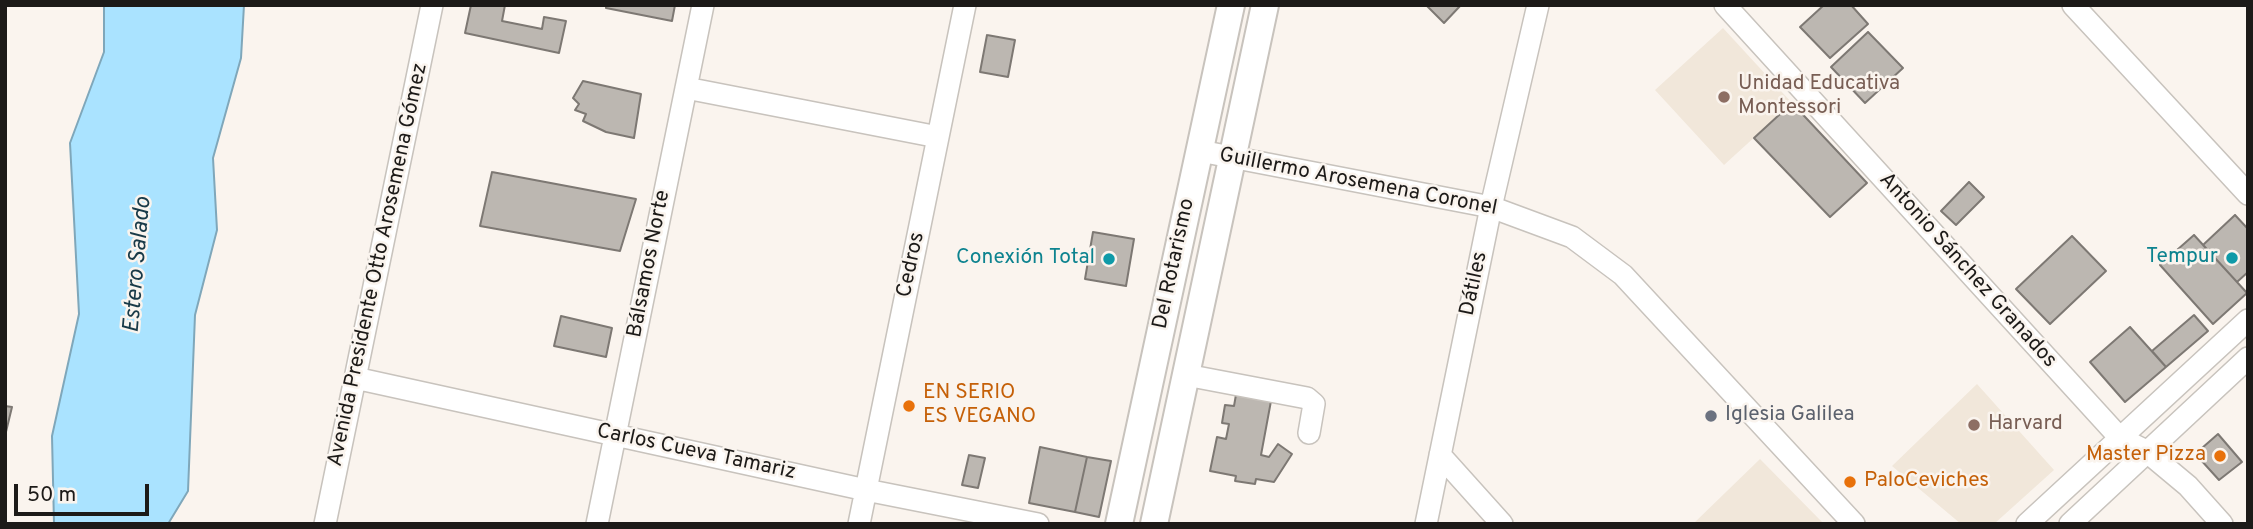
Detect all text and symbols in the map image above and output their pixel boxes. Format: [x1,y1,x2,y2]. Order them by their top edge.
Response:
street label: Avenida Presidente Otto Arosemena Gómez [324,61,434,469]
place label: Unidad Educativa Montessori [1738,72,1900,122]
marker: Unidad Educativa Montessori [1716,89,1732,105]
street label: Guillermo Arosemena Coronel [1217,144,1499,222]
street label: Antonio Sánchez Granados [1873,168,2061,374]
street label: Bálsamos Norte [623,188,677,340]
water label: Estero Salado [119,196,159,334]
street label: Del Rotarismo [1149,196,1201,332]
street label: Cedros [893,230,931,300]
place label: Tempur [2146,245,2218,271]
place label: Conexión Total [956,246,1095,272]
street label: Dátiles [1456,250,1494,318]
marker: Tempur [2224,250,2240,266]
marker: Conexión Total [1101,251,1117,267]
place label: EN SERIO ES VEGANO [923,381,1036,431]
marker: EN SERIO ES VEGANO [901,398,917,414]
place label: Iglesia Galilea [1725,403,1855,429]
marker: Iglesia Galilea [1703,408,1719,424]
place label: Harvard [1988,412,2063,438]
marker: Harvard [1966,417,1982,433]
street label: Carlos Cueva Tamariz [594,420,798,486]
place label: Master Pizza [2086,443,2206,469]
marker: Master Pizza [2212,448,2228,464]
place label: PaloCeviches [1864,469,1989,495]
scale bar [18,470,152,514]
marker: PaloCeviches [1842,474,1858,490]
text: 50 m [27,482,76,509]

